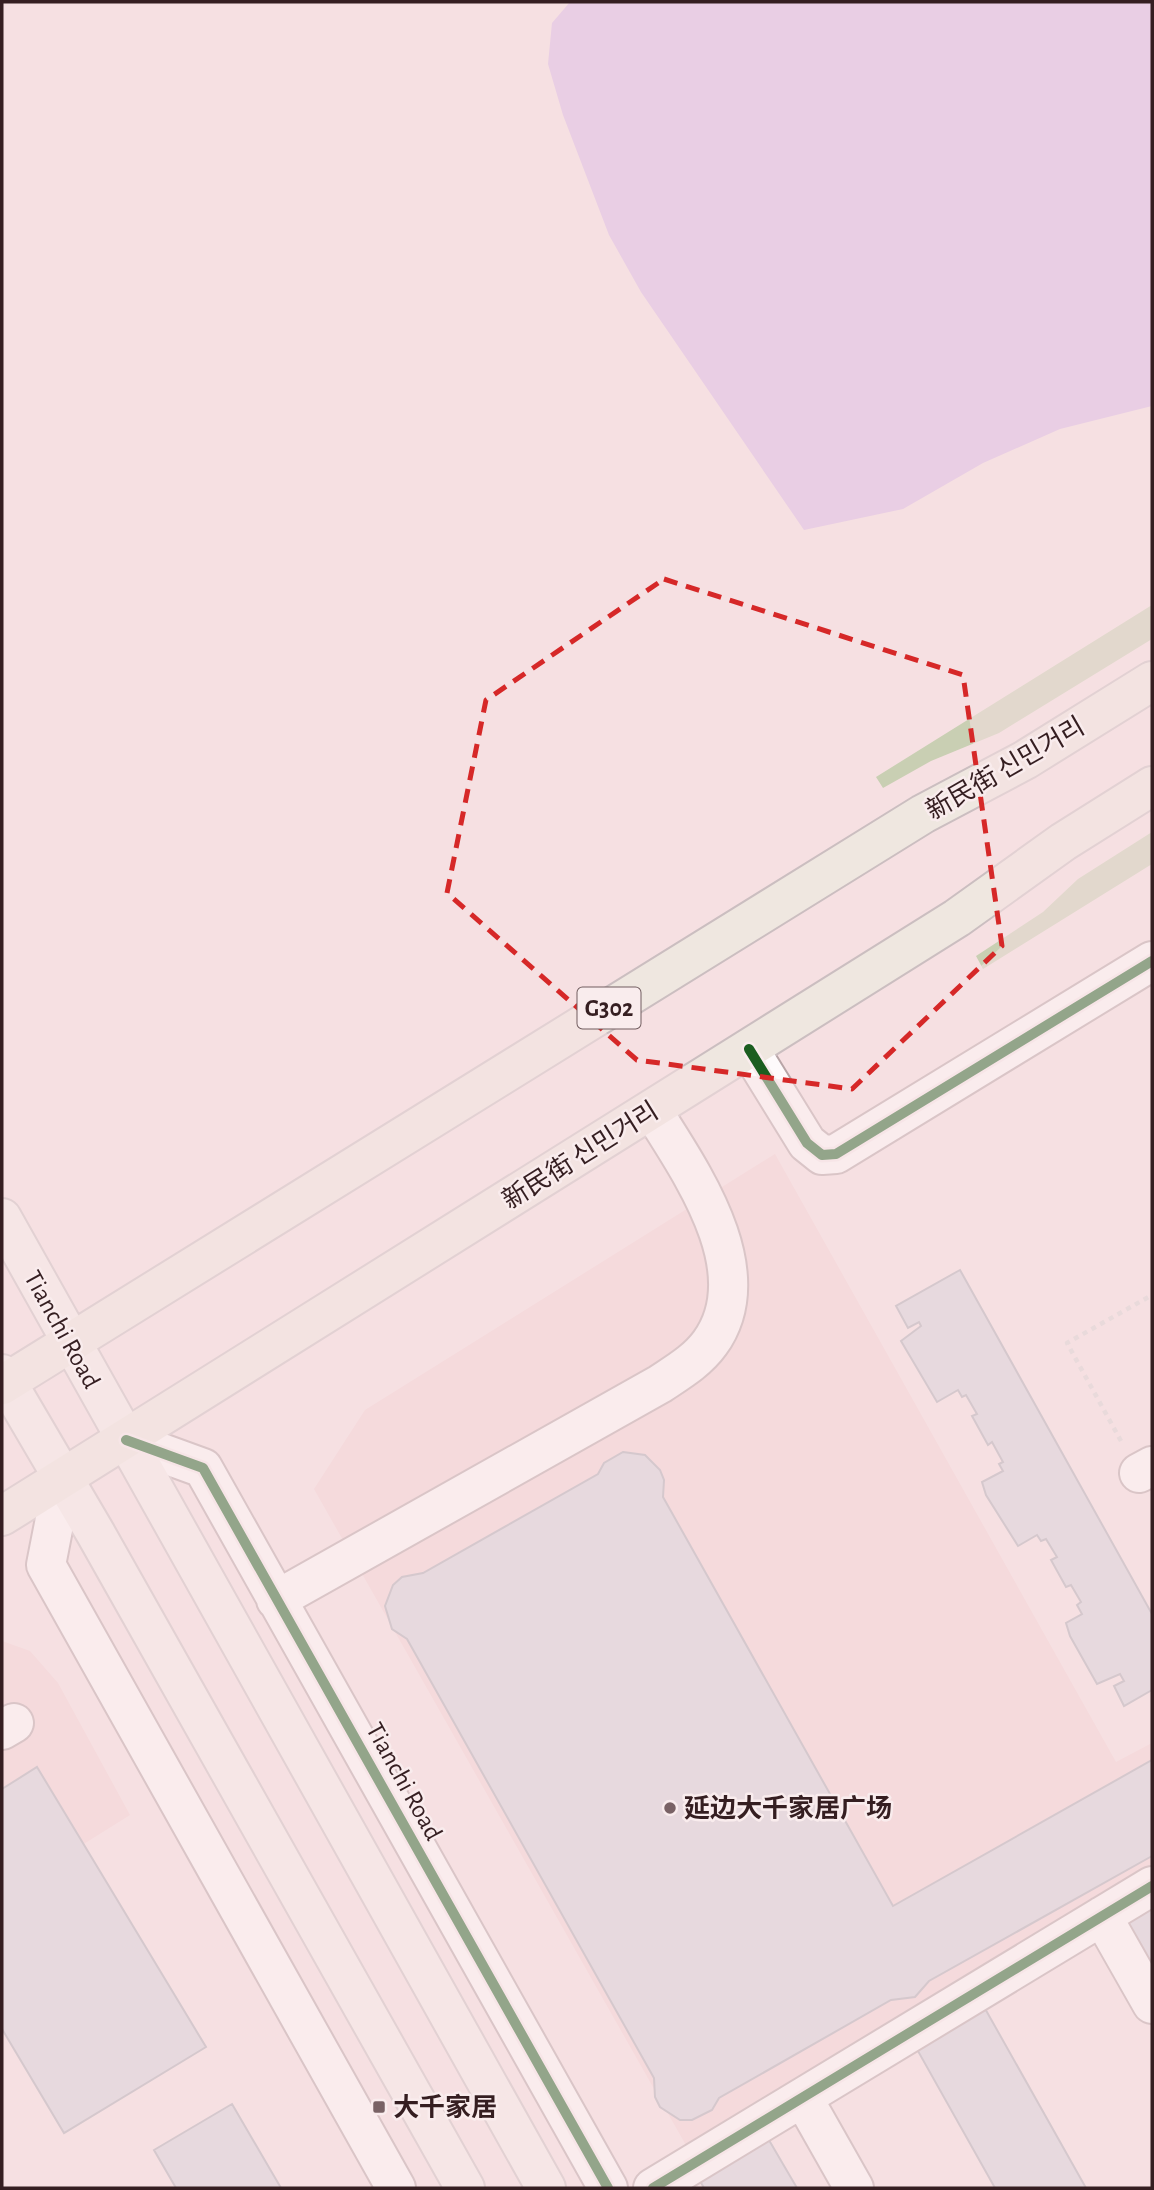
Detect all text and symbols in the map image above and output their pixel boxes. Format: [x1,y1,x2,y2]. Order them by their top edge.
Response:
street label: 新民街 신민거리 [921,712,1089,825]
road number: G302 [578,988,640,1028]
street label: 新民街 신민거리 [498,1097,663,1214]
street label: Tianchi Road [19,1266,105,1393]
street label: Tianchi Road [361,1718,447,1845]
place label: 延边大千家居广场 [684,1794,892,1822]
marker: 延边大千家居广场 [662,1800,678,1816]
place label: 大千家居 [393,2093,497,2121]
marker: 大千家居 [371,2099,387,2115]

